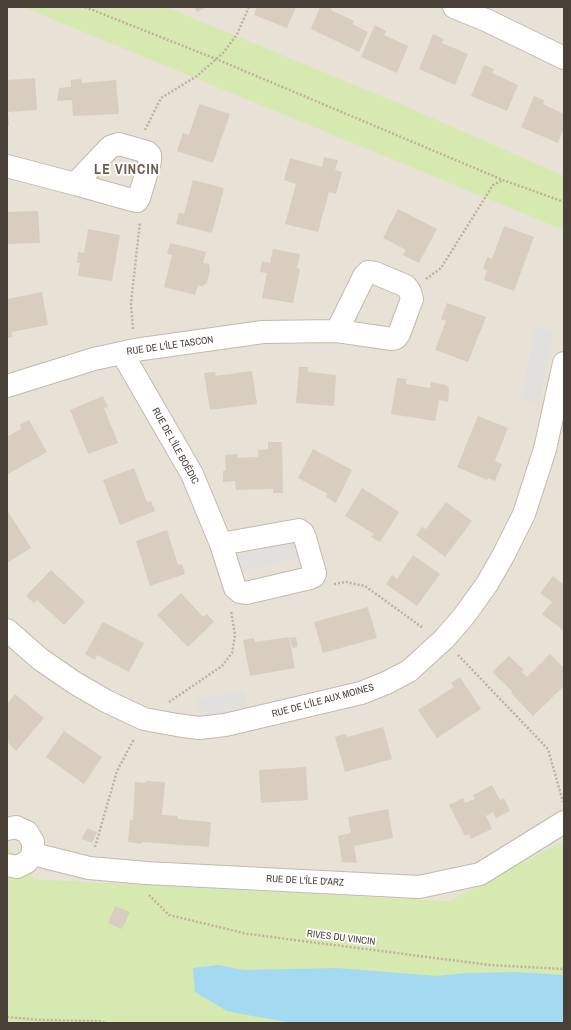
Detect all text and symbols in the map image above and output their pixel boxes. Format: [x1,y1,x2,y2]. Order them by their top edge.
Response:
district label: LE VINCIN [94,162,160,178]
street label: RUE DE L'ÎLE TASCON [126,334,214,358]
street label: RUE DE L'ÎLE BOËDIC [149,406,201,486]
street label: RUE DE L'ÎLE AUX MOINES [271,682,375,720]
street label: RUE DE L'ÎLE D'ARZ [266,873,344,889]
street label: RIVES DU VINCIN [306,928,376,948]

